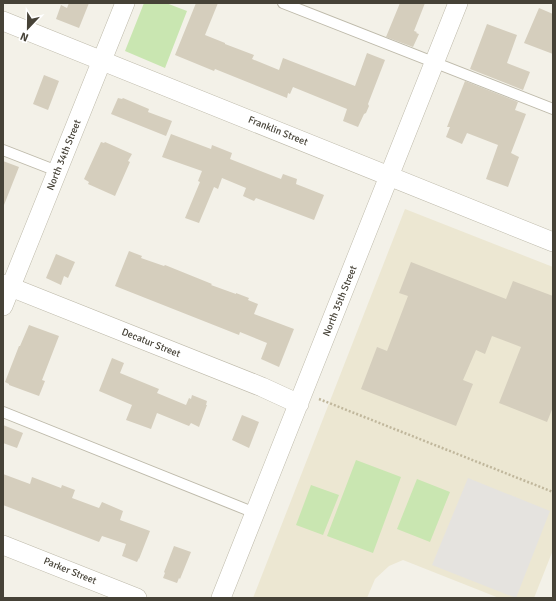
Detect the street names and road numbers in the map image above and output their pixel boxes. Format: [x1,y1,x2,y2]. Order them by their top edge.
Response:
street label: Franklin Street [246,114,310,149]
street label: North 34th Street [44,118,84,192]
street label: North 35th Street [320,264,360,338]
street label: Decatur Street [120,326,182,360]
street label: Parker Street [42,555,99,587]

